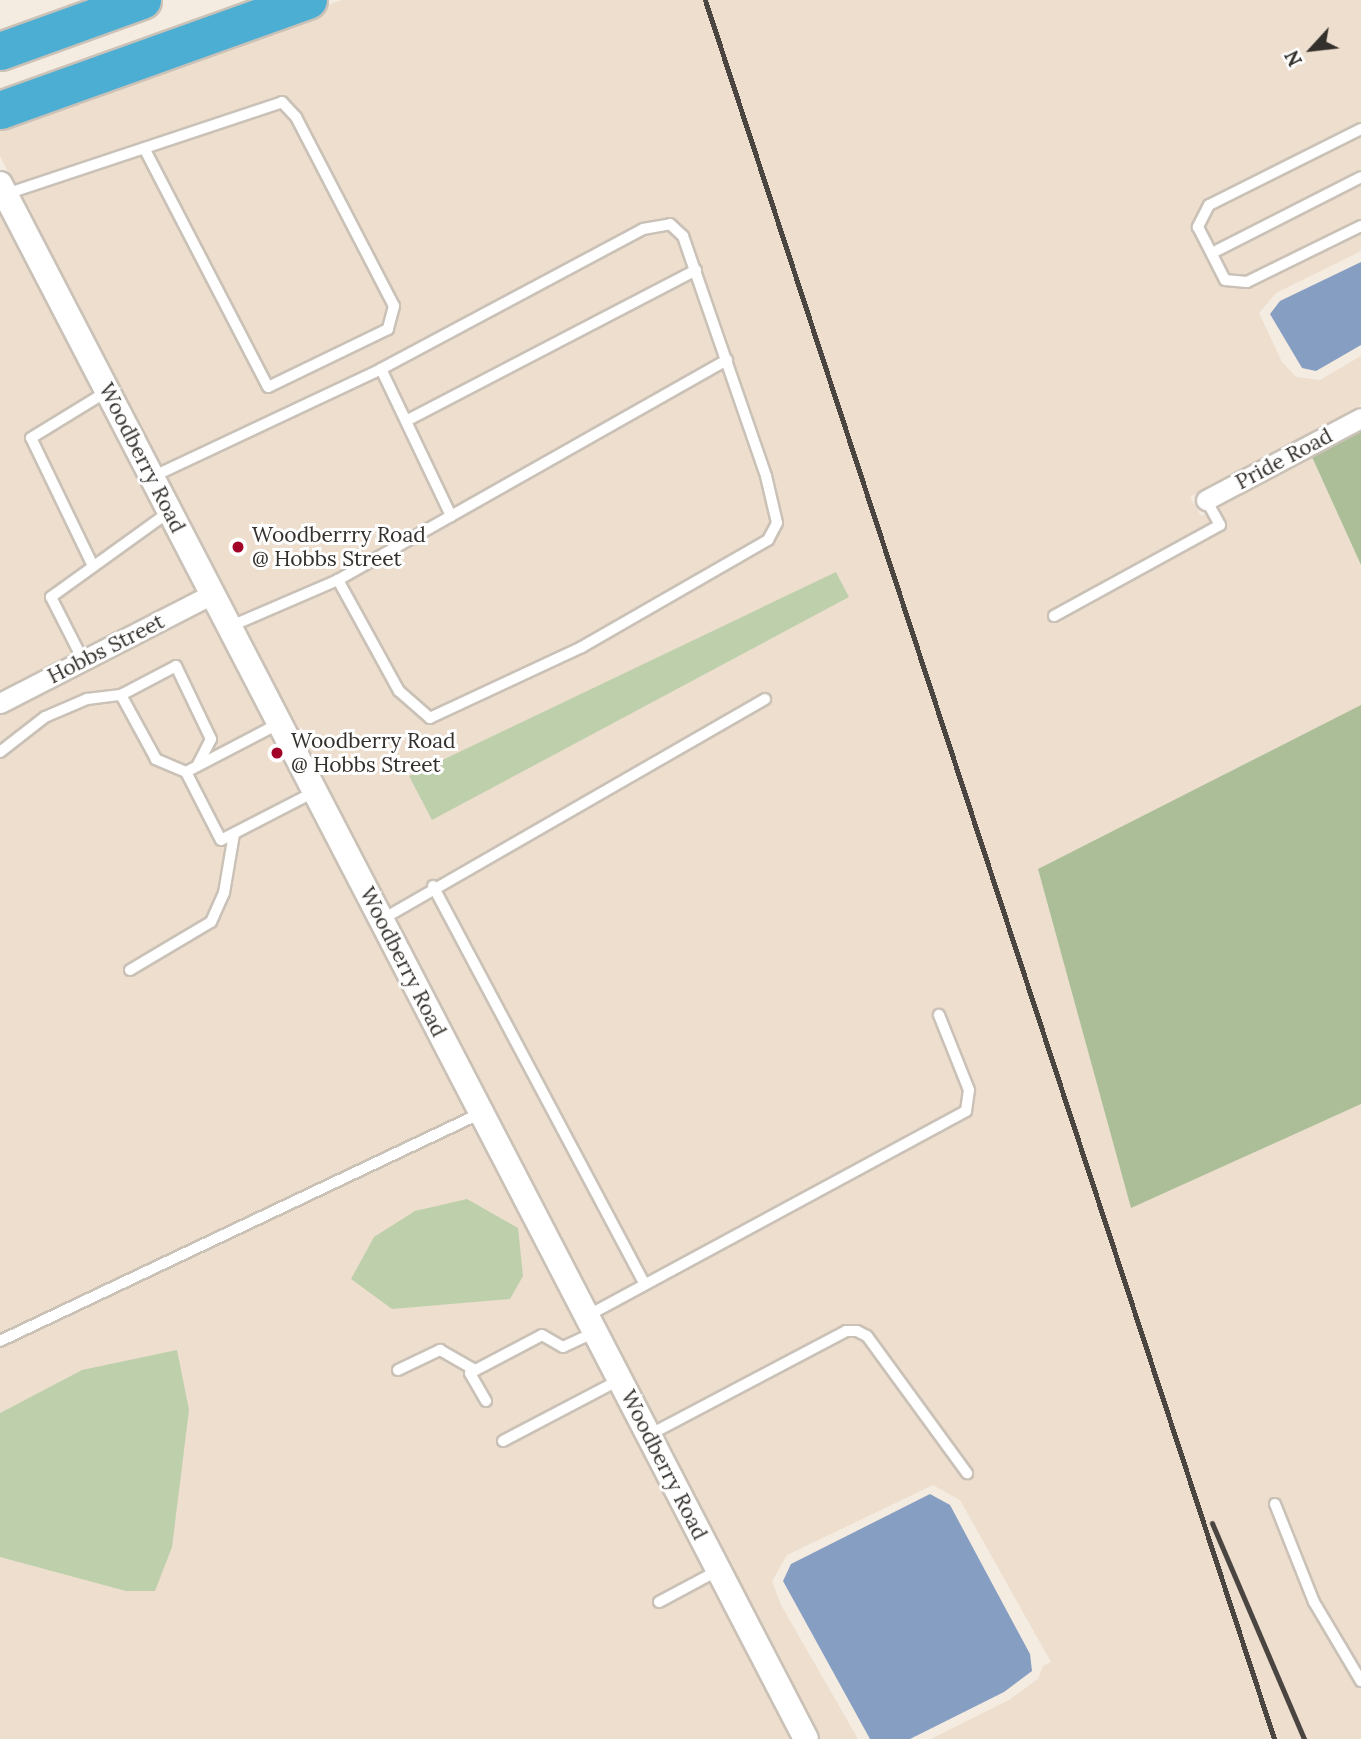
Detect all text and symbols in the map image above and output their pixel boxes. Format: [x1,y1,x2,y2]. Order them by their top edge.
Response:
north arrow [1277,14,1347,84]
text: N [1279,47,1307,71]
street label: Woodberry Road [93,379,191,537]
street label: Pride Road [1231,423,1337,495]
place label: Woodberrry Road @ Hobbs Street [252,522,426,572]
marker: Woodberrry Road @ Hobbs Street [230,539,246,555]
street label: Hobbs Street [44,609,168,689]
place label: Woodberry Road @ Hobbs Street [291,728,456,778]
marker: Woodberry Road @ Hobbs Street [269,745,285,761]
street label: Woodberry Road [354,883,452,1041]
street label: Woodberry Road [615,1386,713,1544]

